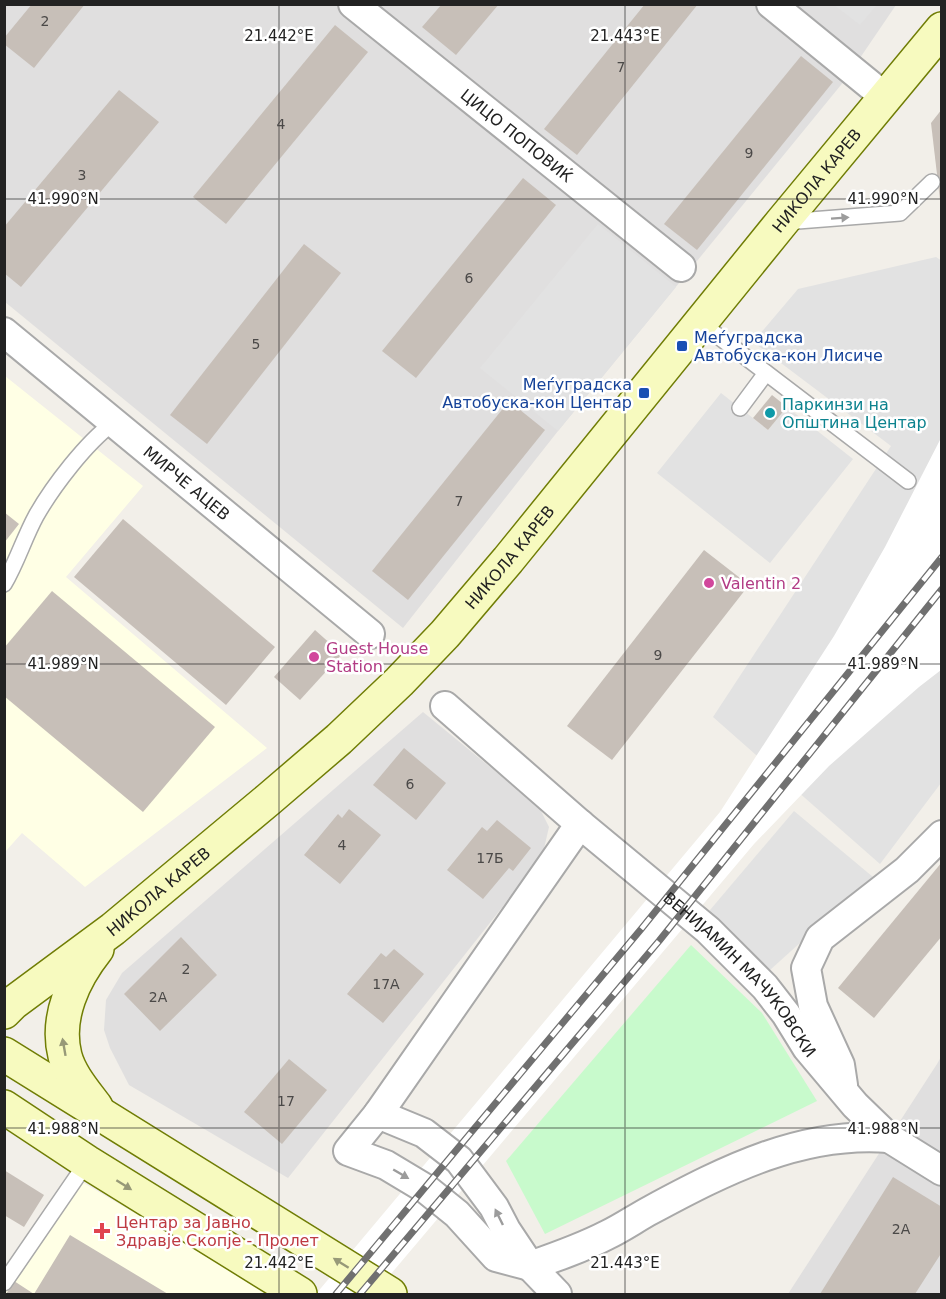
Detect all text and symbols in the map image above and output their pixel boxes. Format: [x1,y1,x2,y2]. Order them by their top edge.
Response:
house number: 2 [41,13,49,29]
text: 21.442°E [244,27,314,45]
text: 21.443°E [590,27,660,45]
house number: 7 [617,59,625,75]
street label: ЦИЦО ПОПОВИЌ [457,85,577,187]
house number: 4 [277,116,286,132]
street label: НИКОЛА КАРЕВ [768,125,865,236]
house number: 9 [745,145,753,161]
house number: 3 [78,167,86,183]
text: 41.990°N [27,190,99,208]
text: 41.990°N [847,190,919,208]
one-way arrow [831,213,850,223]
house number: 6 [465,270,474,286]
place label: Меѓуградска Автобуска-кон Лисиче [694,328,883,365]
house number: 5 [252,336,260,352]
marker: Меѓуградска Автобуска-кон Лисиче [675,339,689,353]
place label: Меѓуградска Автобуска-кон Центар [442,375,632,412]
marker: Меѓуградска Автобуска-кон Центар [637,386,651,400]
place label: Паркинзи на Општина Центар [782,395,927,432]
marker: Паркинзи на Општина Центар [763,406,777,420]
street label: МИРЧЕ АЦЕВ [140,442,233,524]
house number: 7 [455,493,463,509]
street label: НИКОЛА КАРЕВ [461,502,558,613]
place label: Valentin 2 [721,574,801,593]
marker: Valentin 2 [702,576,716,590]
place label: Guest House Station [326,639,428,676]
house number: 9 [654,647,662,663]
marker: Guest House Station [307,650,321,664]
text: 41.989°N [27,655,99,673]
text: 41.989°N [847,655,919,673]
house number: 6 [406,776,415,792]
house number: 4 [338,837,347,853]
street label: НИКОЛА КАРЕВ [103,843,214,940]
house number: 17Б [476,850,504,866]
street label: ВЕНИЈАМИН МАЧУКОВСКИ [659,888,820,1061]
house number: 2 [182,961,190,977]
house number: 17А [372,976,400,992]
house number: 2А [149,989,168,1005]
one-way arrow [59,1038,68,1057]
house number: 17 [277,1093,295,1109]
text: 41.988°N [27,1120,99,1138]
text: 41.988°N [847,1120,919,1138]
one-way arrow [393,1169,410,1179]
one-way arrow [116,1180,132,1191]
one-way arrow [494,1208,504,1225]
place label: Центар за Јавно Здравје Скопје - Пролет [116,1213,319,1250]
house number: 2А [892,1221,911,1237]
marker: Центар за Јавно Здравје Скопје - Пролет [93,1222,111,1240]
text: 21.442°E [244,1254,314,1272]
text: 21.443°E [590,1254,660,1272]
one-way arrow [332,1258,349,1269]

